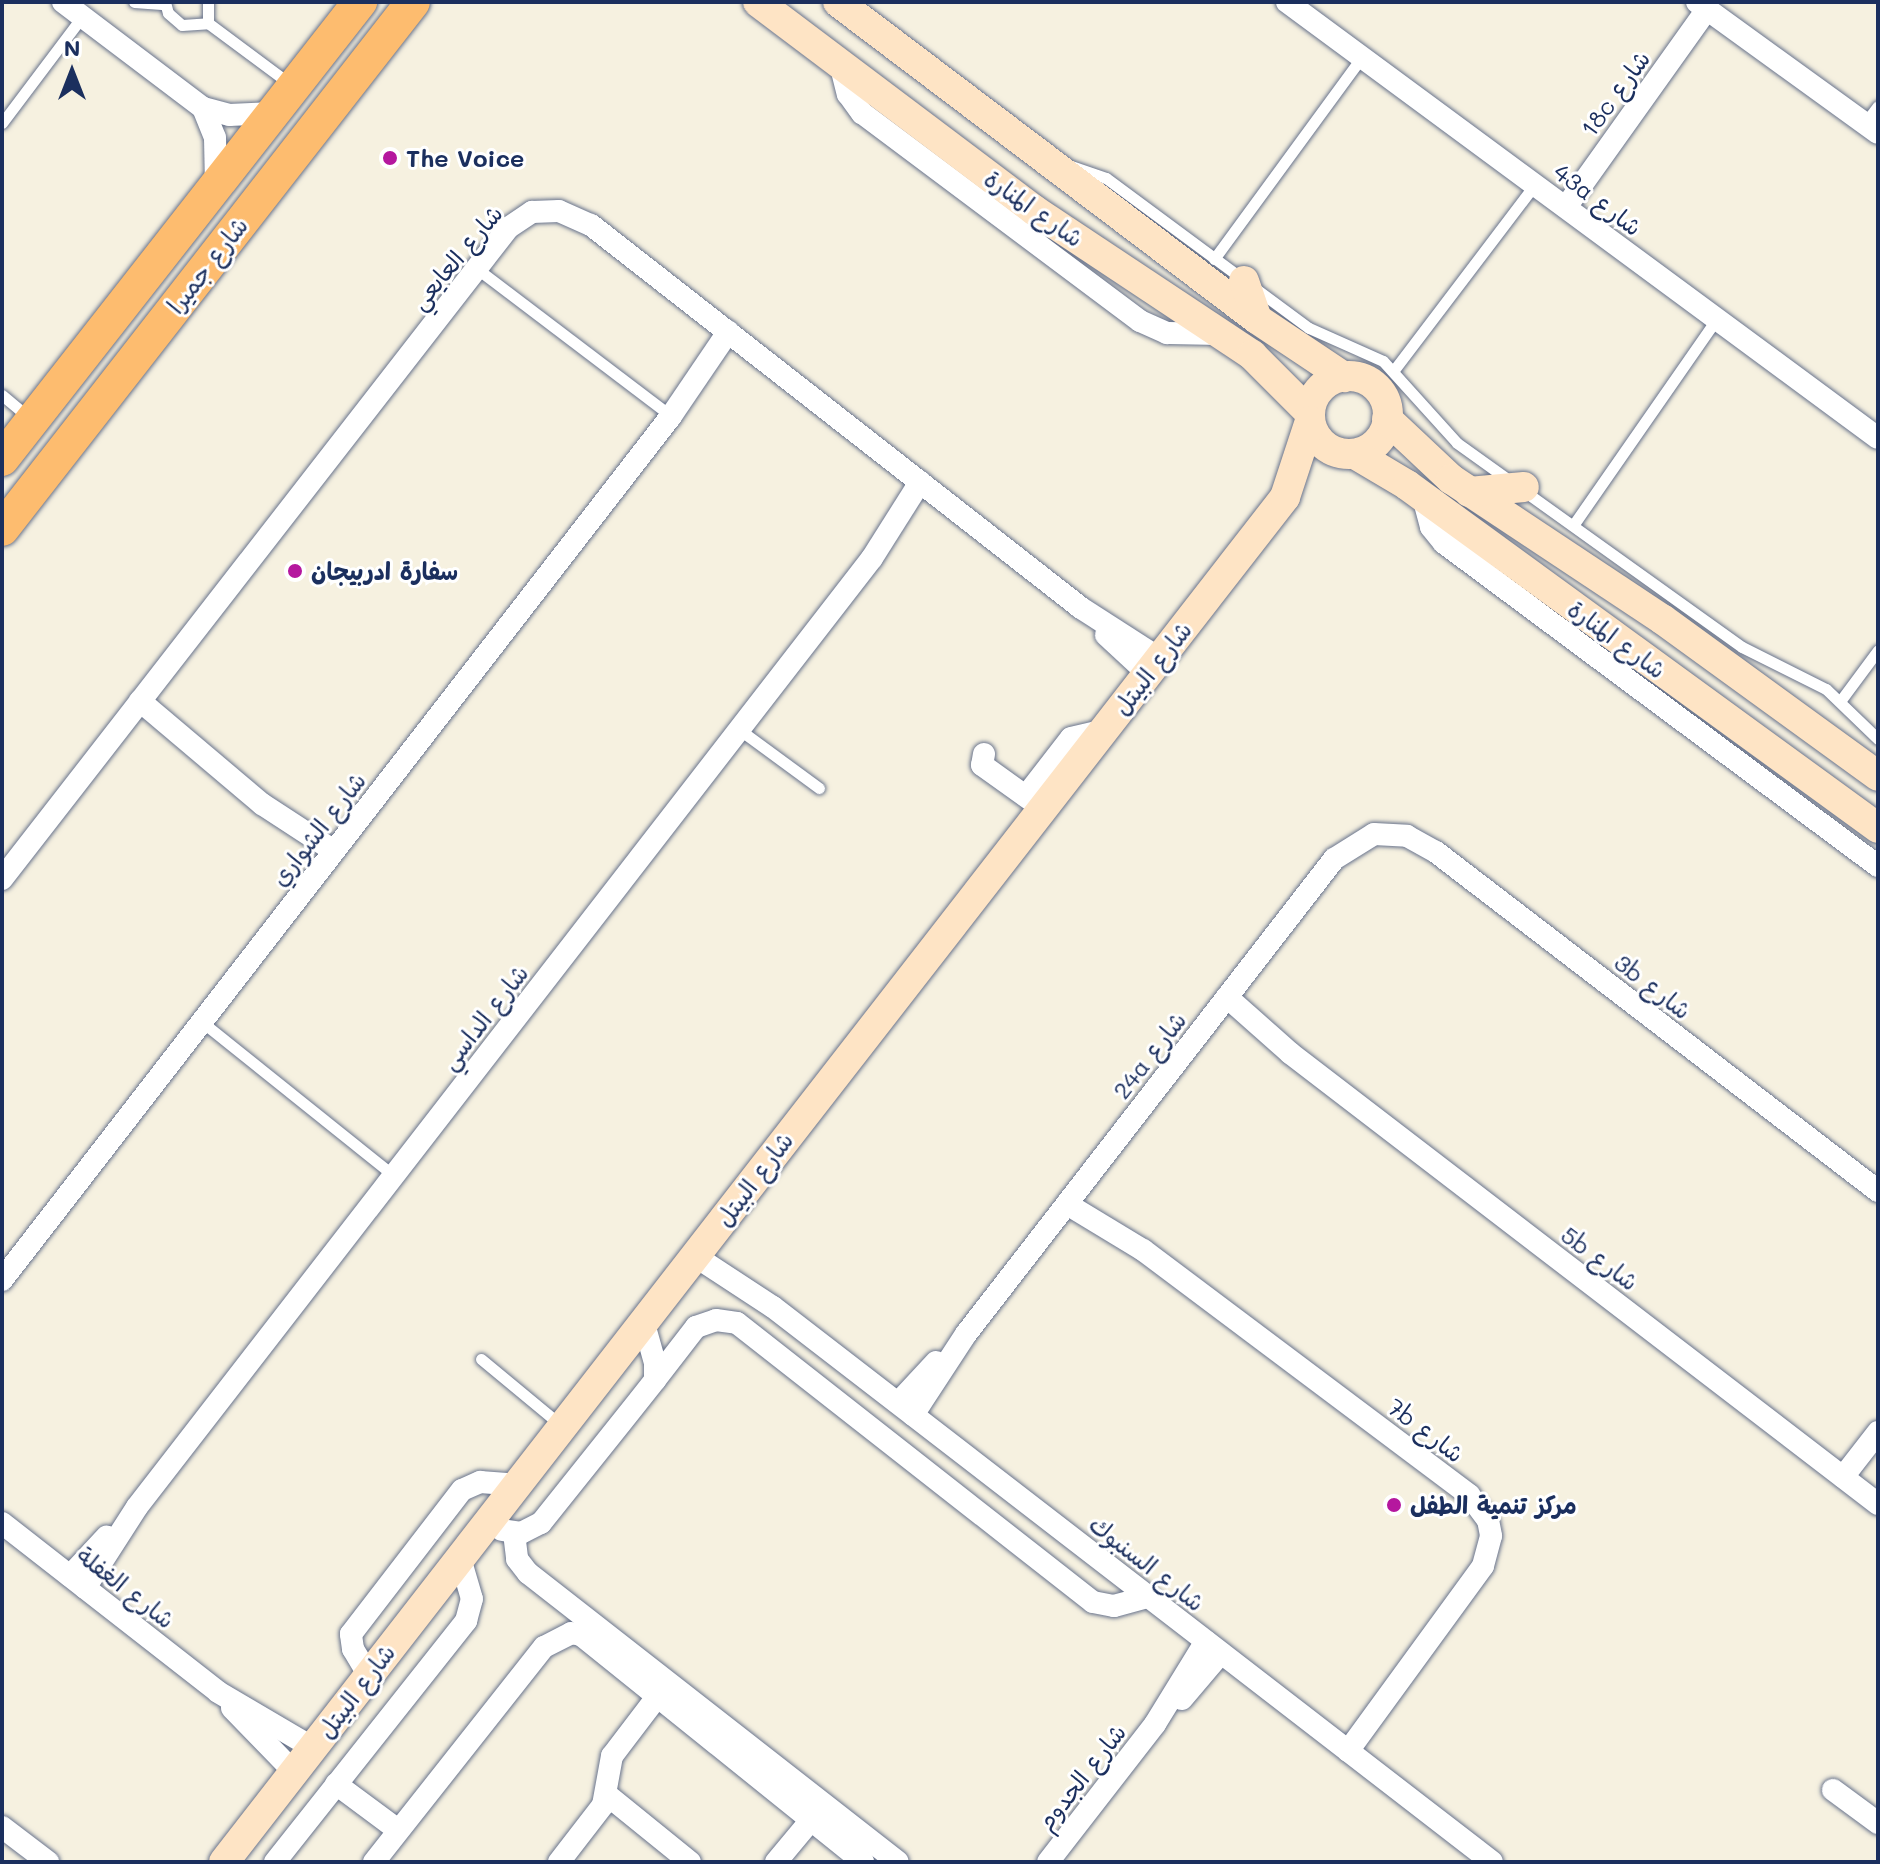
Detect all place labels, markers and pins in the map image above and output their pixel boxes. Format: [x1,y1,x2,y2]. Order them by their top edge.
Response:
place label: The Voice [406,144,524,172]
marker: The Voice [381,149,399,167]
place label: سفارة ادربيجان [311,557,458,585]
marker: سفارة ادربيجان [286,562,304,580]
place label: مركز تنمية الطفل [1410,1491,1577,1519]
marker: مركز تنمية الطفل [1385,1496,1403,1514]

